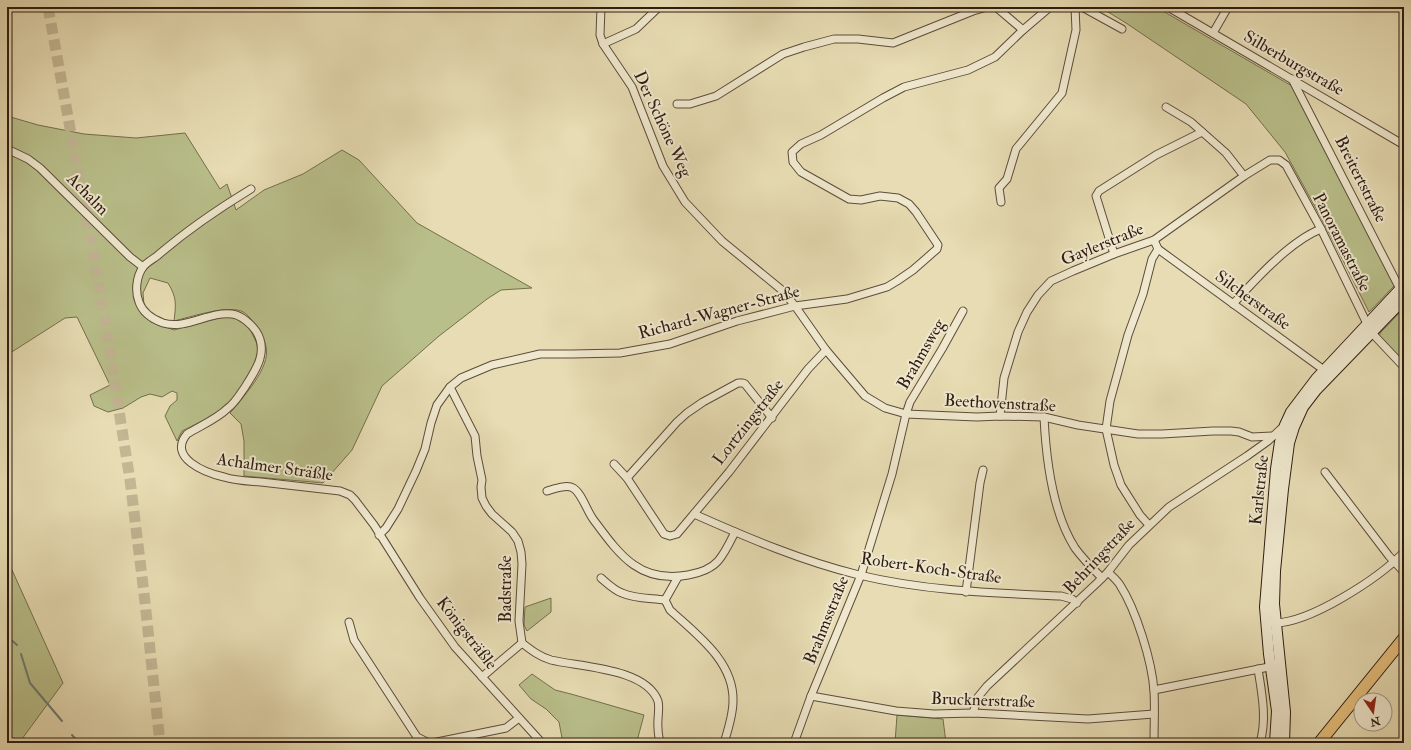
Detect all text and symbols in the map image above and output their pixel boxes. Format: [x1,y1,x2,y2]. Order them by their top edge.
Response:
street label: Silberburgstraße [1240,26,1348,100]
street label: Der Schöne Weg [629,67,697,181]
street label: Breitertstraße [1330,132,1392,226]
street label: Achalm [62,168,113,219]
street label: Panoramastraße [1308,189,1376,295]
street label: Gaylerstraße [1058,218,1147,271]
street label: Silcherstraße [1211,266,1295,334]
street label: Richard-Wagner-Straße [636,280,802,344]
street label: Brahmsweg [892,314,950,393]
street label: Lortzingstraße [708,375,788,469]
street label: Beethovenstraße [944,390,1056,416]
street label: Achalmer Sträßle [215,448,334,486]
street label: Karlstraße [1245,454,1273,526]
street label: Behringstraße [1059,514,1139,598]
street label: Robert-Koch-Straße [859,548,1003,588]
street label: Badstraße [495,555,516,623]
street label: Brahmsstraße [799,573,853,667]
street label: Königsträßle [432,592,502,674]
street label: Brucknerstraße [931,688,1035,712]
north arrow [1353,692,1393,732]
text: N [1368,714,1382,729]

